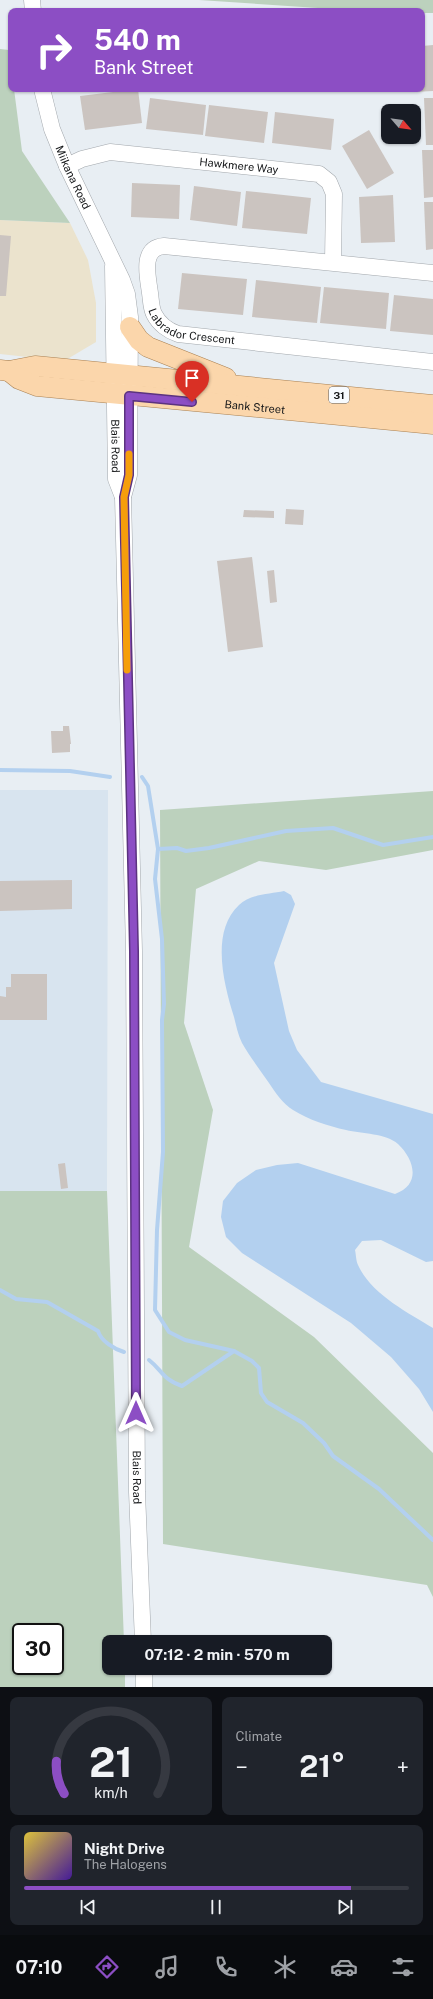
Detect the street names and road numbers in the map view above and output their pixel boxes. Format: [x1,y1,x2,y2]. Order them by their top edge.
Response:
street label: Miikana Road [53,144,93,211]
street label: Hawkmere Way [199,155,279,176]
street label: Labrador Crescent [146,307,236,346]
road number: 31 [329,387,349,403]
street label: Bank Street [224,398,286,416]
street label: Blais Road [109,419,122,473]
street label: Blais Road [131,1450,143,1504]

